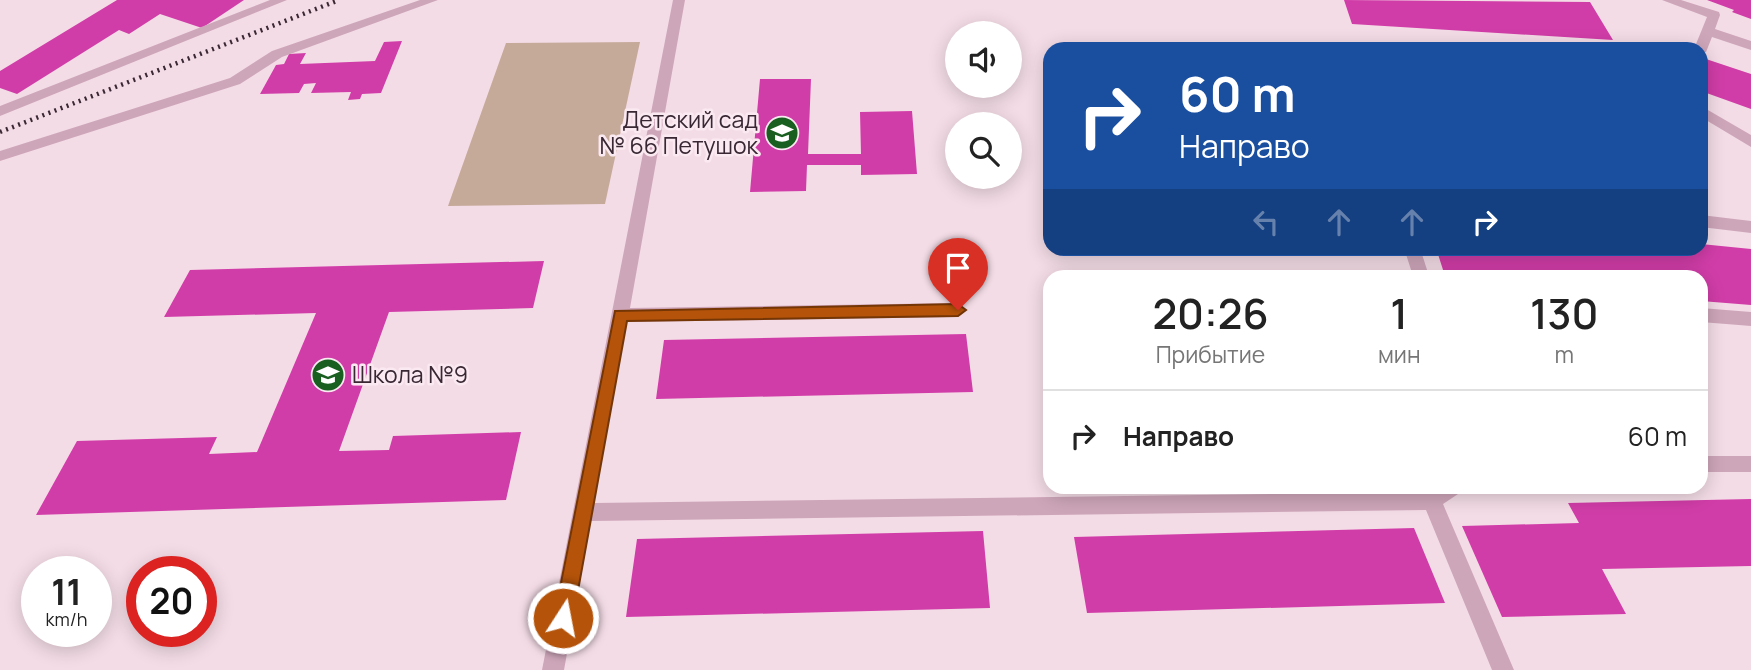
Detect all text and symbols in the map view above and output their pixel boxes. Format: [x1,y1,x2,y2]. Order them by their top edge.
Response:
map controls [945,21,1022,189]
button: sound [945,21,1022,98]
text: 60 m [1179,60,1296,127]
icon: right [1064,70,1155,161]
place label: Детский сад № 66 Петушок [600,103,759,161]
button: search [945,112,1022,189]
school or university icon: Детский сад № 66 Петушок [763,114,801,152]
text: Направо [1179,124,1310,168]
icon: left [1247,203,1285,241]
icon: ahead [1320,203,1358,241]
icon: ahead [1393,203,1431,241]
icon: right [1466,203,1504,241]
pin [928,238,988,310]
icon: arrive [939,249,977,287]
text: 20:26 [1152,284,1269,342]
text: 1 [1390,284,1408,342]
text: 130 [1530,284,1599,342]
text: Прибытие [1156,338,1265,370]
text: мин [1378,338,1421,370]
text: m [1554,338,1574,370]
school or university icon: Школа №9 [309,356,347,394]
place label: Школа №9 [352,358,468,390]
icon: right [1064,417,1102,455]
text: Направо [1123,418,1234,454]
text: 60 m [1628,418,1687,454]
speed limit sign: 20 [126,556,217,647]
text: 11 [51,568,82,616]
position arrow [526,581,600,655]
text: km/h [46,607,87,631]

